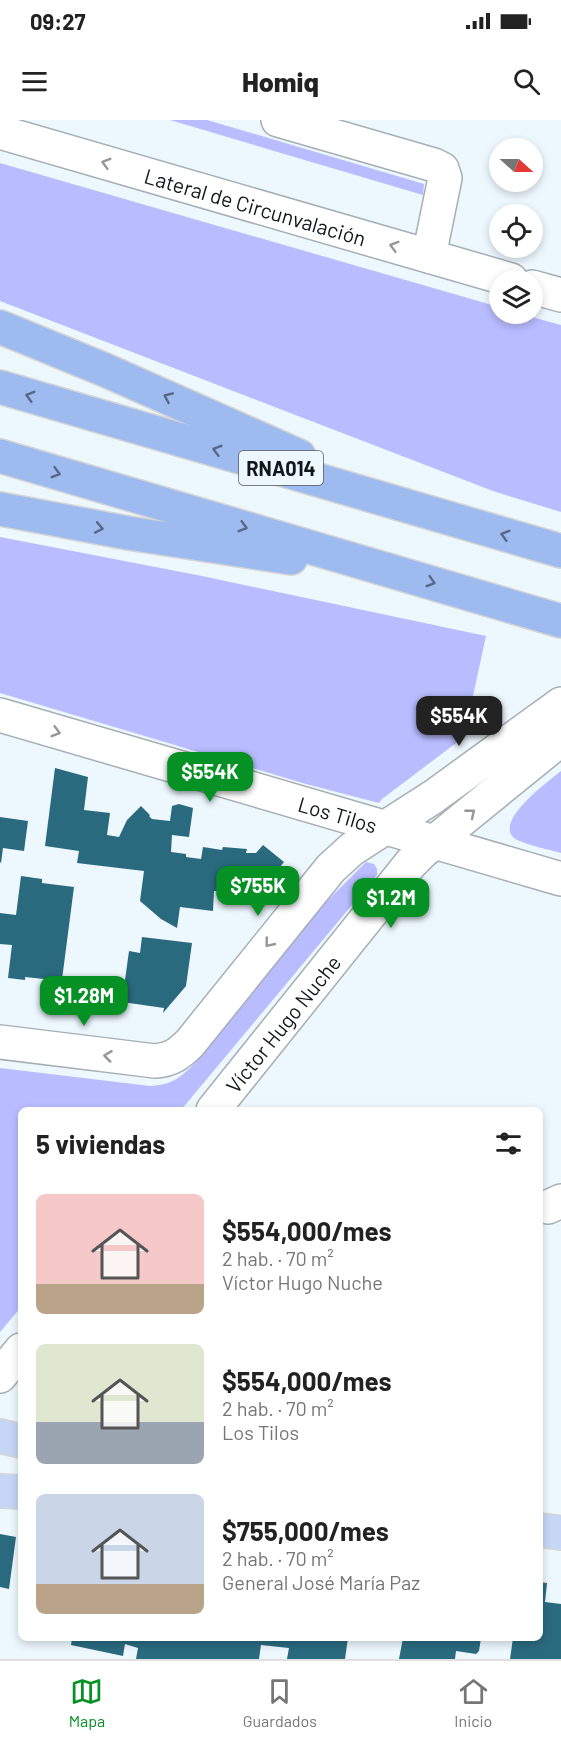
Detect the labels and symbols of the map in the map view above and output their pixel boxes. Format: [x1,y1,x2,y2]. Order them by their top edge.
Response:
north arrow [489,138,543,192]
one-way arrow [101,158,112,170]
street label: Lateral de Circunvalación [142,162,369,250]
one-way arrow [390,241,400,253]
one-way arrow [25,391,36,403]
one-way arrow [163,392,174,404]
one-way arrow [212,445,223,457]
road number: RNA014 [239,451,323,485]
one-way arrow [50,466,61,478]
one-way arrow [237,520,248,532]
one-way arrow [93,521,103,534]
one-way arrow [500,530,511,542]
one-way arrow [425,575,435,587]
pin: $554K [417,696,501,747]
one-way arrow [50,725,61,737]
pin: $554K [168,752,252,803]
street label: Los Tilos [295,790,380,837]
one-way arrow [464,809,475,820]
pin: $755K [216,866,300,917]
pin: $1.2M [349,878,433,929]
one-way arrow [266,936,277,947]
street label: Víctor Hugo Nuche [220,950,345,1097]
pin: $1.28M [35,976,133,1027]
one-way arrow [103,1050,112,1062]

